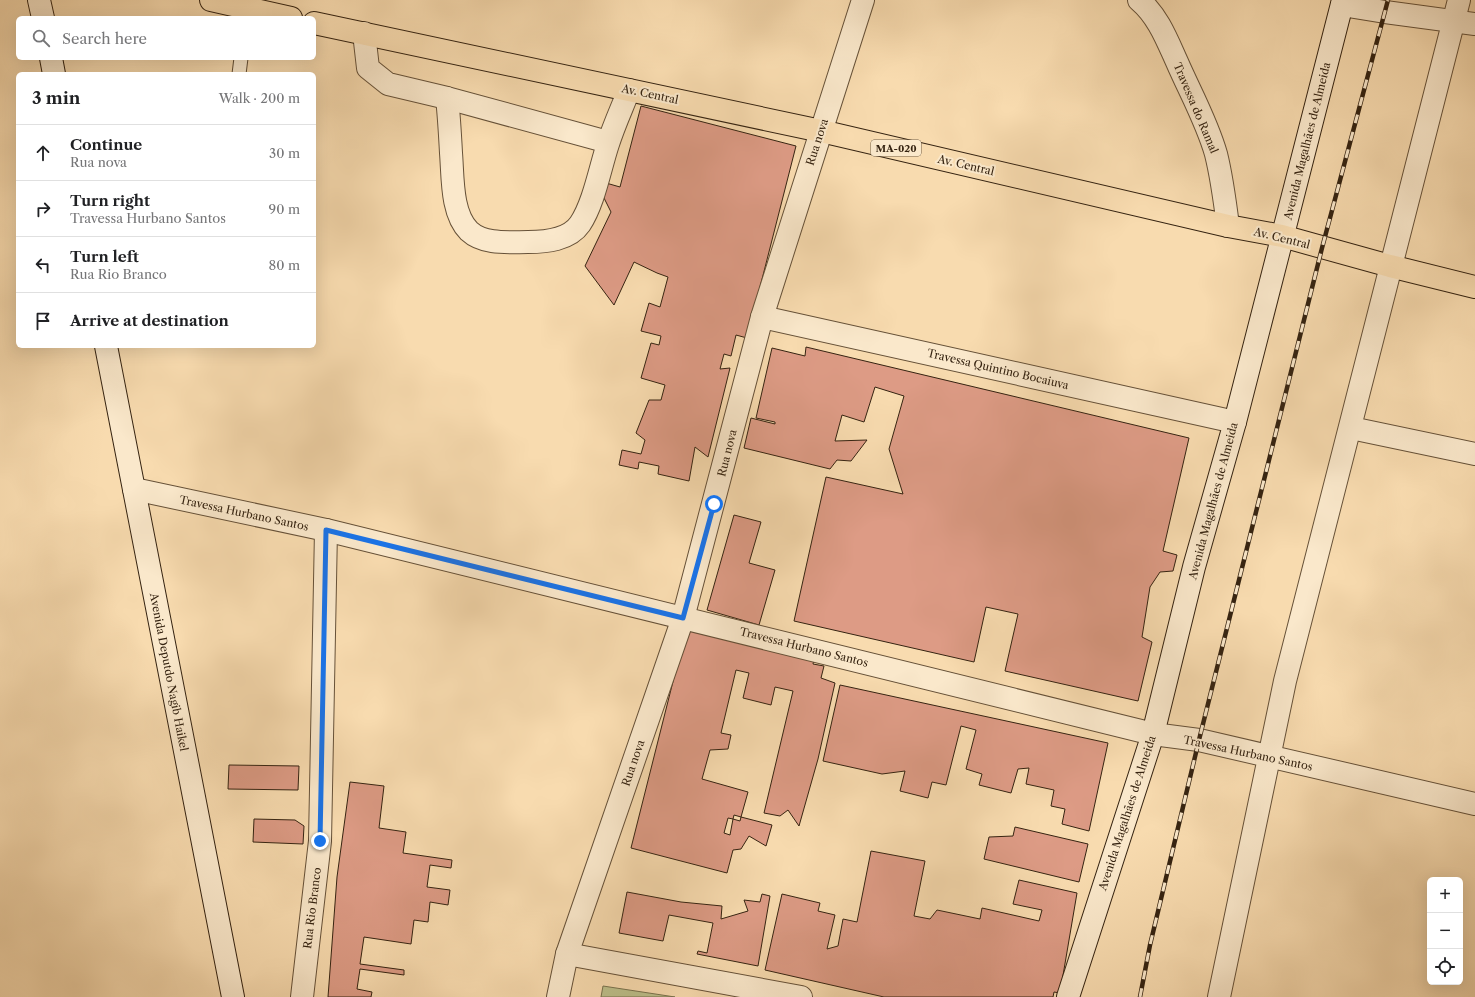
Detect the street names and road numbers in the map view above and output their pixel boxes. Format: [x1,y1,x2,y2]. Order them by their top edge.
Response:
street label: Avenida Magalhães de Almeida [1280,60,1333,222]
street label: Travessa do Ramal [1171,61,1222,156]
street label: Av. Central [619,81,680,107]
street label: Rua nova [803,117,831,167]
road number: MA-020 [871,140,921,156]
street label: Av. Central [935,151,996,178]
street label: Av. Central [1251,224,1312,252]
street label: Travessa Quintino Bocaiuva [926,346,1070,392]
street label: Avenida Magalhães de Almeida [1185,421,1241,582]
street label: Rua nova [714,428,740,478]
street label: Travessa Hurbano Santos [178,492,310,534]
street label: Avenida Deputdo Nagib Haikel [147,591,191,753]
street label: Travessa Hurbano Santos [738,624,870,670]
street label: Travessa Hurbano Santos [1182,732,1314,774]
street label: Avenida Magalhães de Almeida [1095,734,1159,893]
street label: Rua nova [619,738,648,788]
street label: Rua Rio Branco [300,866,324,950]

